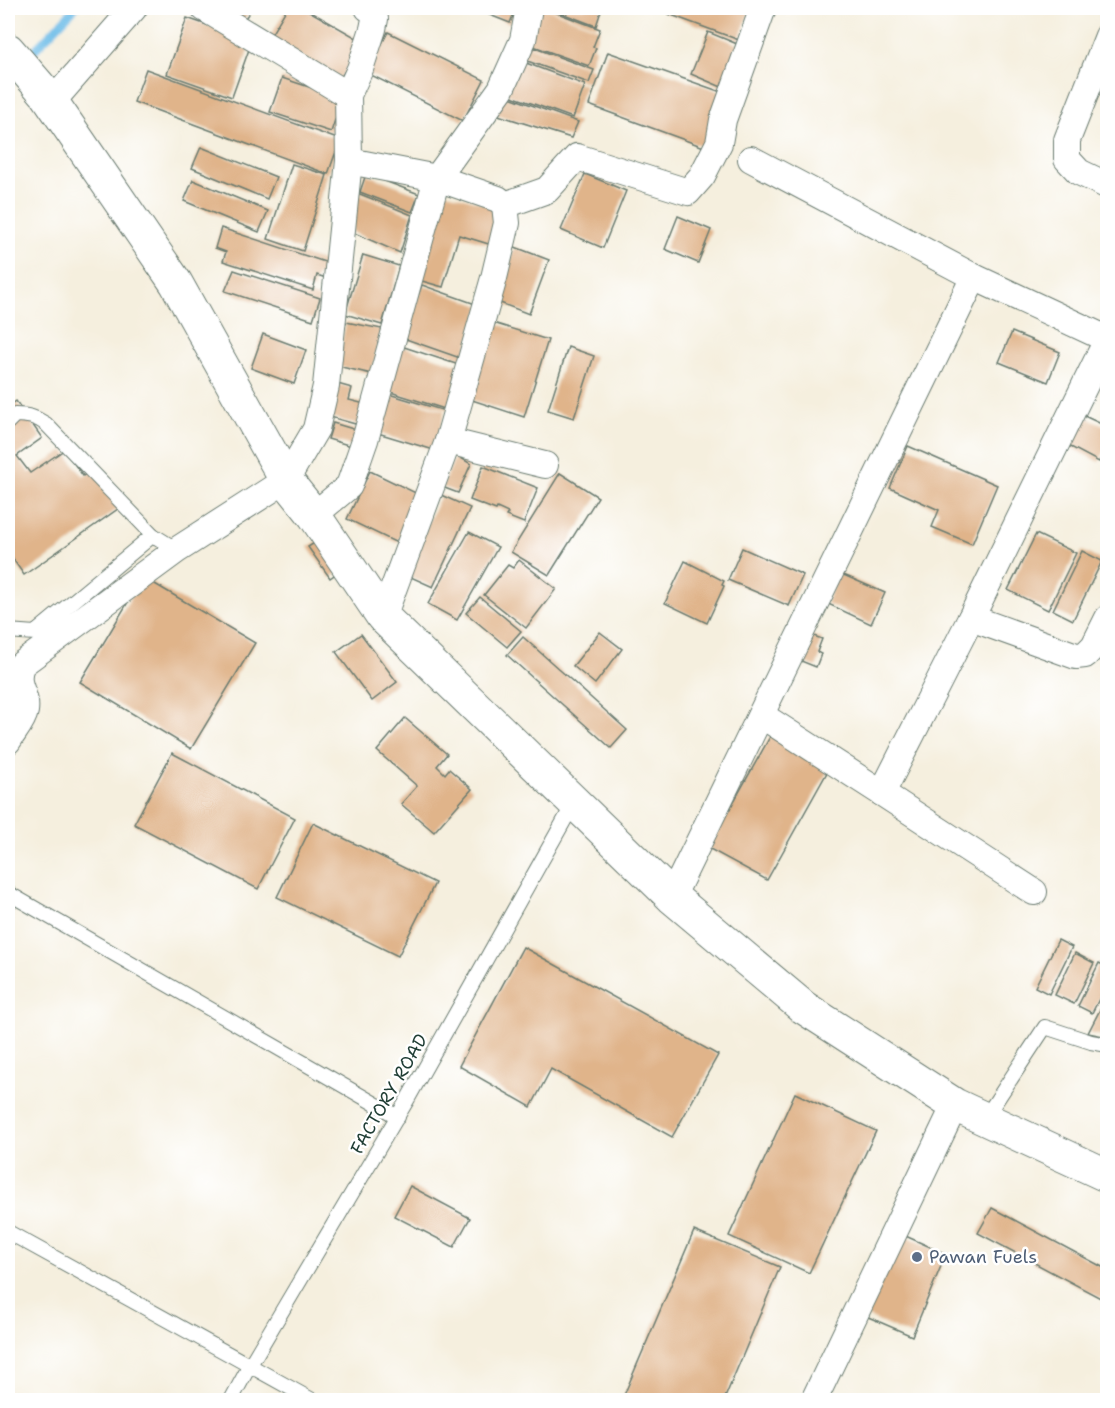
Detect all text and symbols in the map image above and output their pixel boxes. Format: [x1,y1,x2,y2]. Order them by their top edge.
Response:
street label: FACTORY ROAD [345,1029,433,1158]
place label: Pawan Fuels [929,1245,1037,1269]
marker: Pawan Fuels [910,1250,924,1264]

